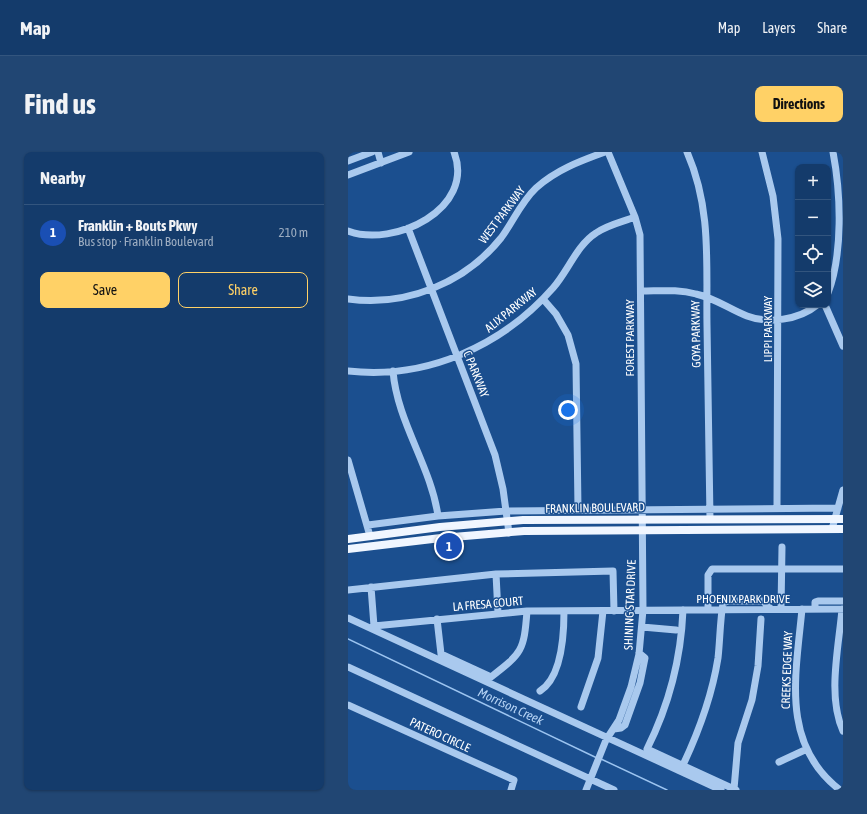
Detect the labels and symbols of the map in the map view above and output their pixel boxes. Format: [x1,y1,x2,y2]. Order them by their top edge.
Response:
street label: WEST PARKWAY [476,183,528,246]
street label: ALIX PARKWAY [482,284,540,335]
street label: LIPPI PARKWAY [761,295,775,362]
street label: FOREST PARKWAY [623,299,637,377]
street label: GOYA PARKWAY [688,299,704,368]
street label: C PARKWAY [460,349,492,400]
your location [558,400,578,420]
street label: FRANKLIN BOULEVARD [545,500,645,516]
pin: 1 [436,531,462,561]
street label: SHINING STAR DRIVE [621,560,639,650]
street label: PHOENIX PARK DRIVE [696,592,790,606]
street label: LA FRESA COURT [452,594,525,614]
street label: CREEKS EDGE WAY [779,630,795,709]
water label: Morrison Creek [476,685,546,728]
street label: PATERO CIRCLE [407,715,473,755]

